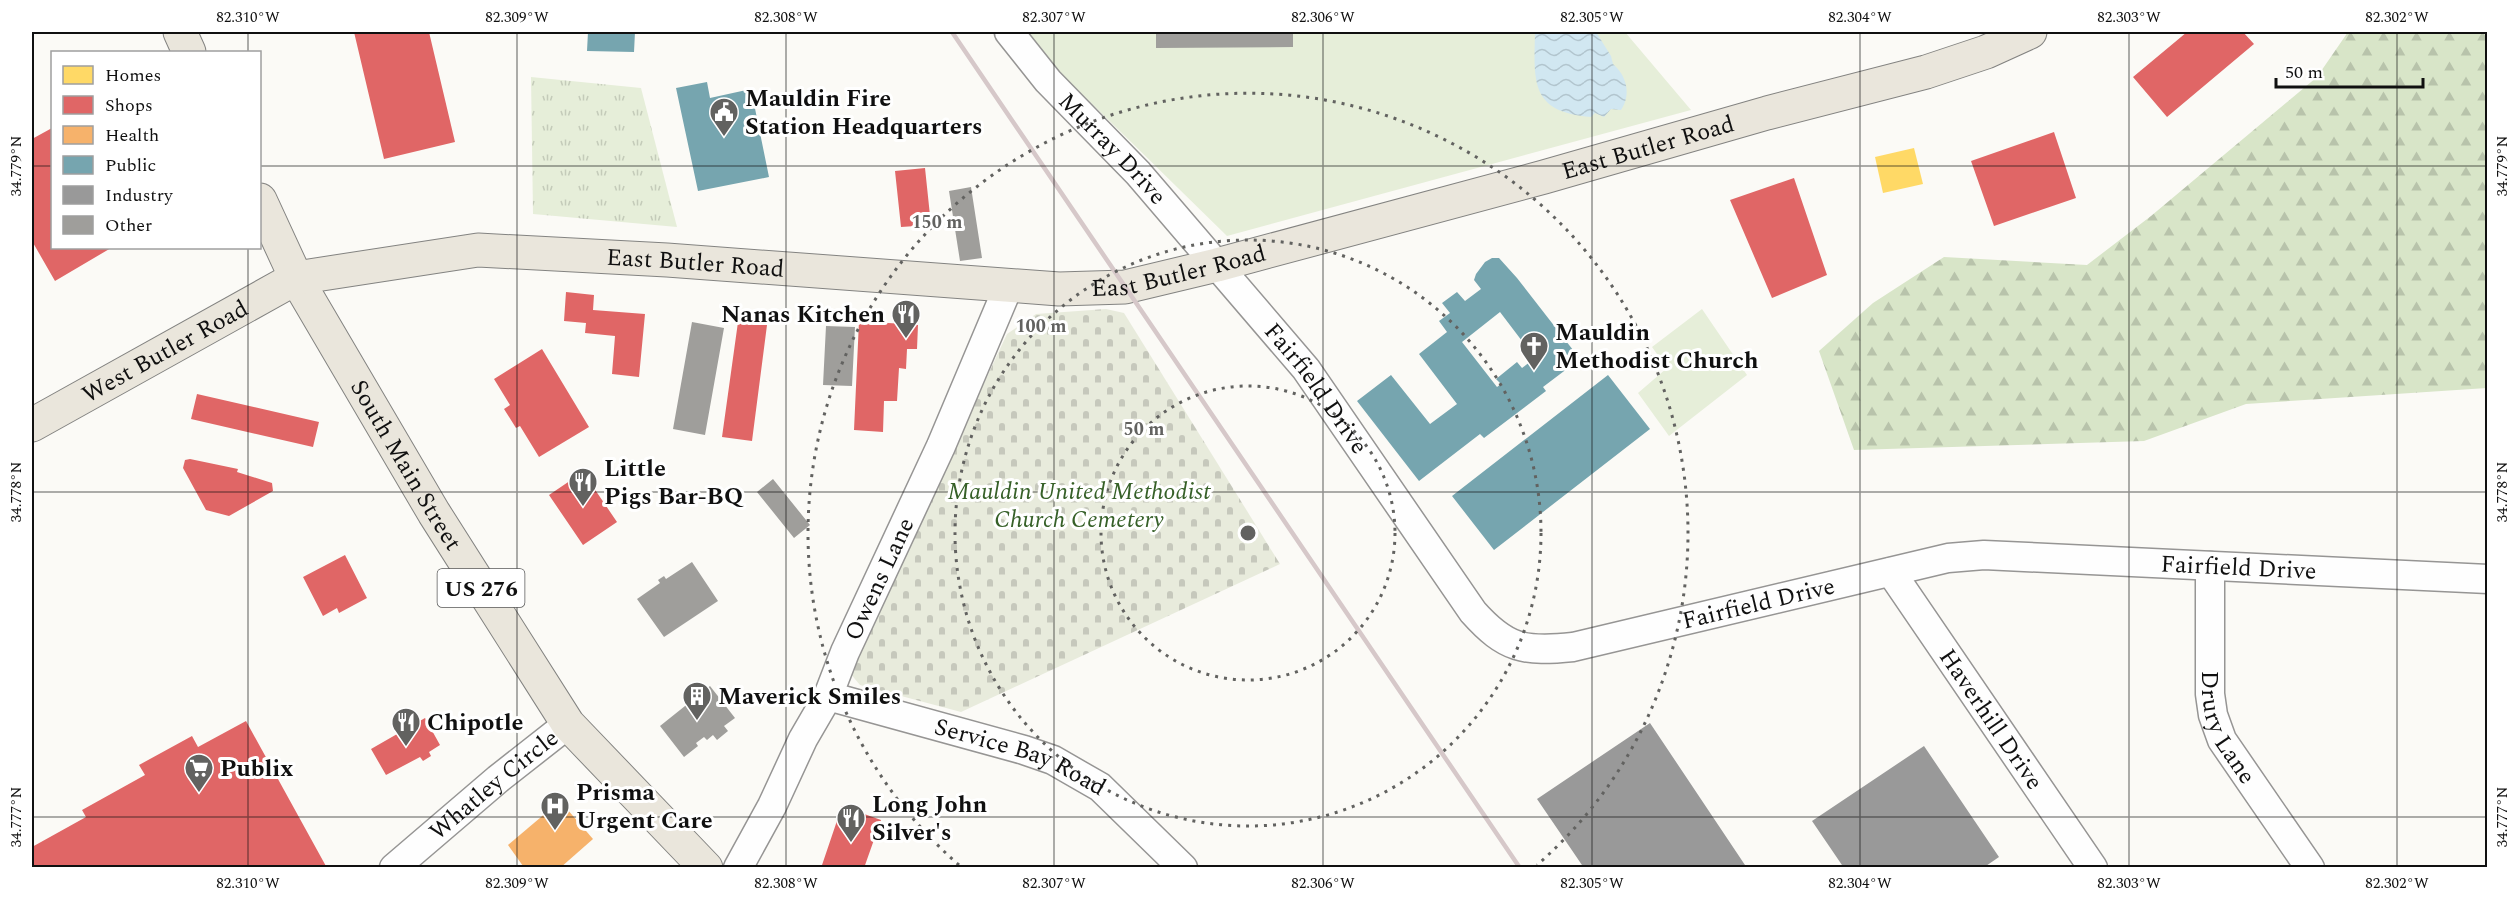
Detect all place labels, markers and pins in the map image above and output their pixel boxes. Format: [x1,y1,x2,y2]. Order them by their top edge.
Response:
place label: Mauldin Fire Station Headquarters [745,81,982,145]
public building icon: Mauldin Fire Station Headquarters [708,96,740,138]
place label: Nanas Kitchen [721,297,885,333]
restaurant icon: Nanas Kitchen [890,298,922,340]
place label: Mauldin Methodist Church [1555,315,1759,379]
church icon: Mauldin Methodist Church [1518,330,1550,372]
place label: Little Pigs Bar-BQ [604,451,744,515]
restaurant icon: Little Pigs Bar-BQ [567,466,599,508]
centre of rings [1238,523,1258,543]
place label: Maverick Smiles [718,679,901,715]
building icon: Maverick Smiles [681,680,713,722]
place label: Chipotle [427,705,523,741]
restaurant icon: Chipotle [390,706,422,748]
place label: Publix [220,751,293,787]
supermarket icon: Publix [183,752,215,794]
place label: Prisma Urgent Care [576,775,713,839]
place label: Long John Silver's [872,787,987,851]
hospital icon: Prisma Urgent Care [539,790,571,832]
restaurant icon: Long John Silver's [835,802,867,844]

